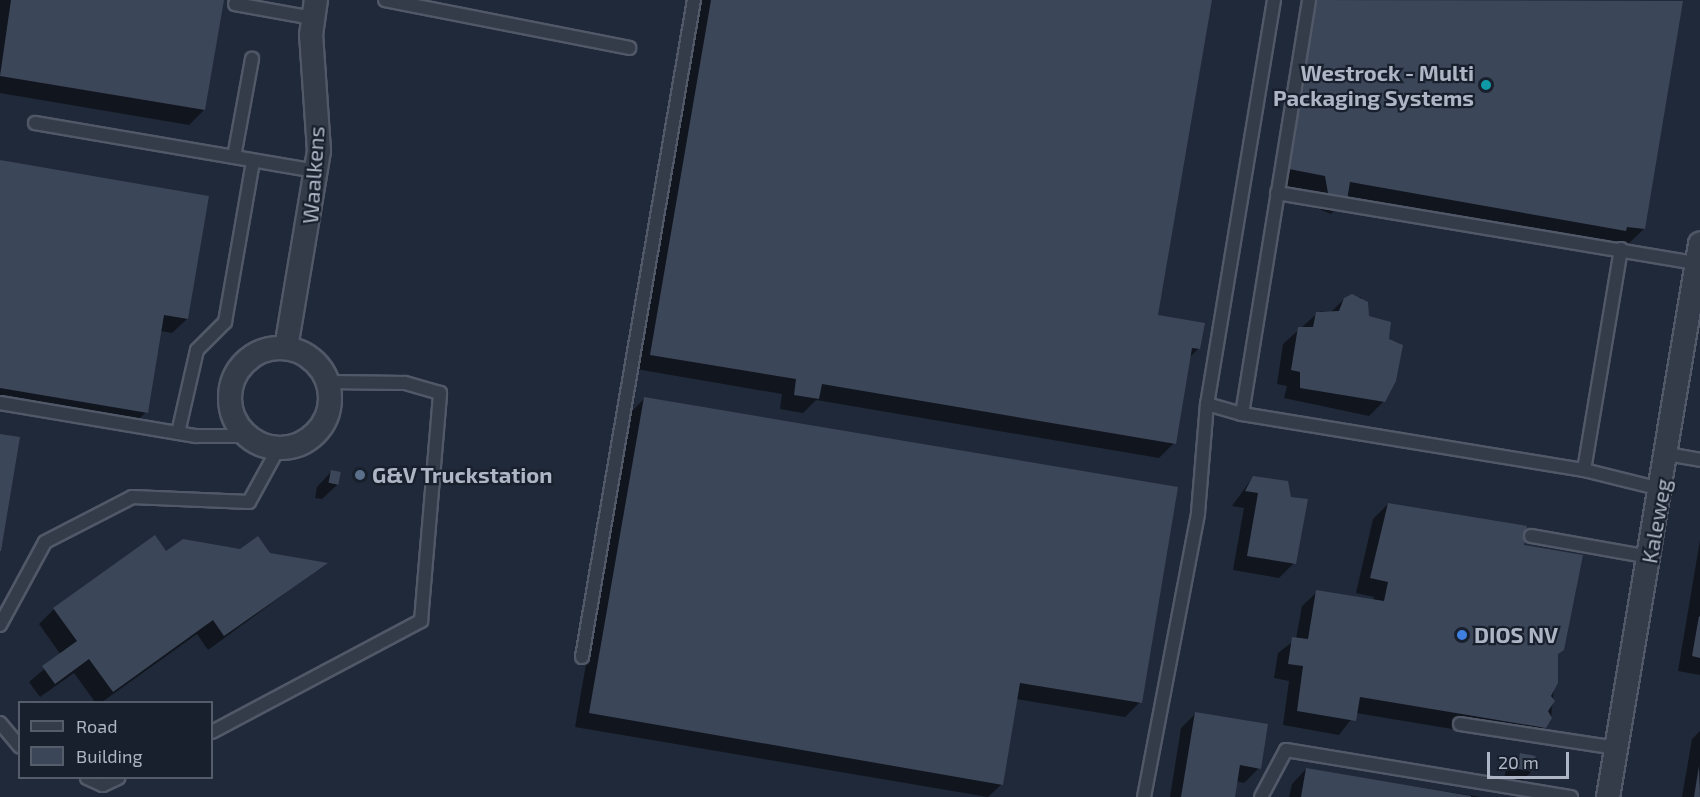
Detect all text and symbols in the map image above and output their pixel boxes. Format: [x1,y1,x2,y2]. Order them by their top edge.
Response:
place label: Westrock - Multi Packaging Systems [1273,59,1474,110]
marker: Westrock - Multi Packaging Systems [1479,78,1493,92]
street label: Waalkens [296,125,330,225]
place label: G&V Truckstation [372,462,554,488]
marker: G&V Truckstation [353,468,367,482]
street label: Kaleweg [1636,477,1676,565]
place label: DIOS NV [1474,622,1558,648]
marker: DIOS NV [1455,628,1469,642]
legend [18,701,213,779]
text: Road [76,715,117,737]
scale bar [1490,740,1572,778]
text: Building [76,745,143,767]
text: 20 m [1498,751,1539,773]

